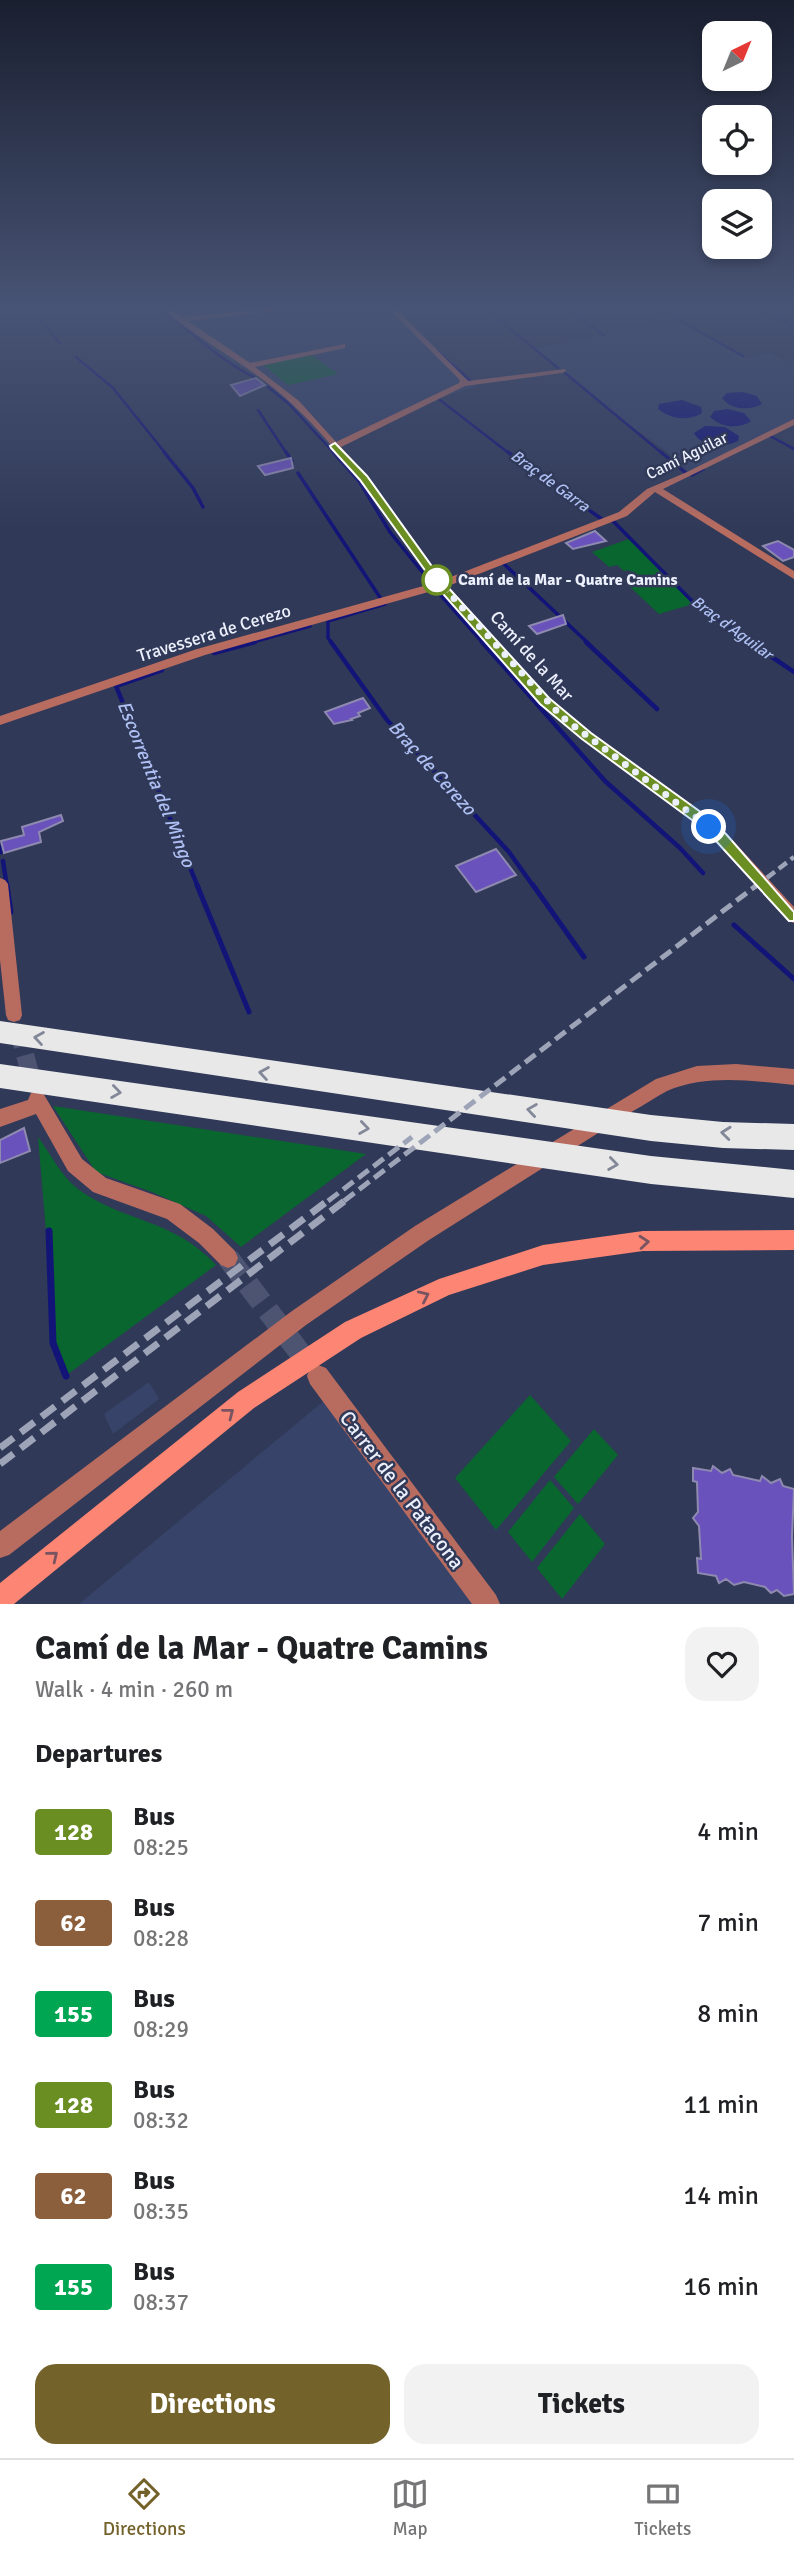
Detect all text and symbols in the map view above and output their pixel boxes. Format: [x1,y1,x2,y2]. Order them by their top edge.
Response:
north arrow [702,21,772,91]
map controls [702,21,772,259]
button: locate [702,105,772,175]
button: layers [702,189,772,259]
street label: Camí Aguilar [643,428,731,484]
water label: Braç de Garra [507,446,594,517]
marker: Camí de la Mar - Quatre Camins [422,565,452,595]
place label: Camí de la Mar - Quatre Camins [458,570,678,590]
water label: Braç d'Aguilar [687,592,778,666]
street label: Travessera de Cerezo [135,599,293,667]
street label: Camí de la Mar [486,606,579,706]
water label: Escorrentia del Mingo [112,697,201,872]
water label: Braç de Cerezo [383,716,482,821]
your location [691,809,726,844]
one-way arrow [33,1031,45,1046]
one-way arrow [258,1066,270,1081]
one-way arrow [110,1085,122,1100]
one-way arrow [526,1103,538,1118]
one-way arrow [358,1120,370,1135]
one-way arrow [720,1126,732,1141]
one-way arrow [607,1156,619,1171]
one-way arrow [639,1235,650,1250]
one-way arrow [417,1291,429,1305]
street label: Carrer de la Patacona [334,1406,470,1574]
one-way arrow [222,1408,234,1421]
one-way arrow [44,1552,57,1564]
button: heart [685,1627,759,1701]
text: Camí de la Mar - Quatre Camins [35,1628,488,1669]
text: Walk · 4 min · 260 m [35,1675,233,1704]
text: Departures [35,1738,162,1770]
text: Bus [133,1801,175,1833]
text: 4 min [697,1816,759,1848]
text: 128 [54,1817,93,1847]
text: 08:25 [133,1833,189,1862]
text: Bus [133,1892,175,1924]
text: 7 min [697,1907,759,1939]
text: 62 [61,1908,86,1938]
text: 08:28 [133,1924,189,1953]
text: Bus [133,1983,175,2015]
text: 8 min [697,1998,759,2030]
text: 155 [54,1999,93,2029]
text: 08:29 [133,2015,189,2044]
text: Bus [133,2074,175,2106]
text: 11 min [683,2089,759,2121]
text: 128 [54,2090,93,2120]
text: 08:32 [133,2106,189,2135]
text: Bus [133,2165,175,2197]
text: 14 min [683,2180,759,2212]
text: 62 [61,2181,86,2211]
text: 08:35 [133,2197,189,2226]
text: Bus [133,2256,175,2288]
text: 16 min [683,2271,759,2303]
text: 155 [54,2272,93,2302]
text: 08:37 [133,2288,189,2317]
button: Directions [35,2364,390,2444]
button: Tickets [404,2364,759,2444]
tab: Directions [103,2475,186,2541]
tab: Map [391,2475,429,2541]
tab: Tickets [634,2475,691,2541]

